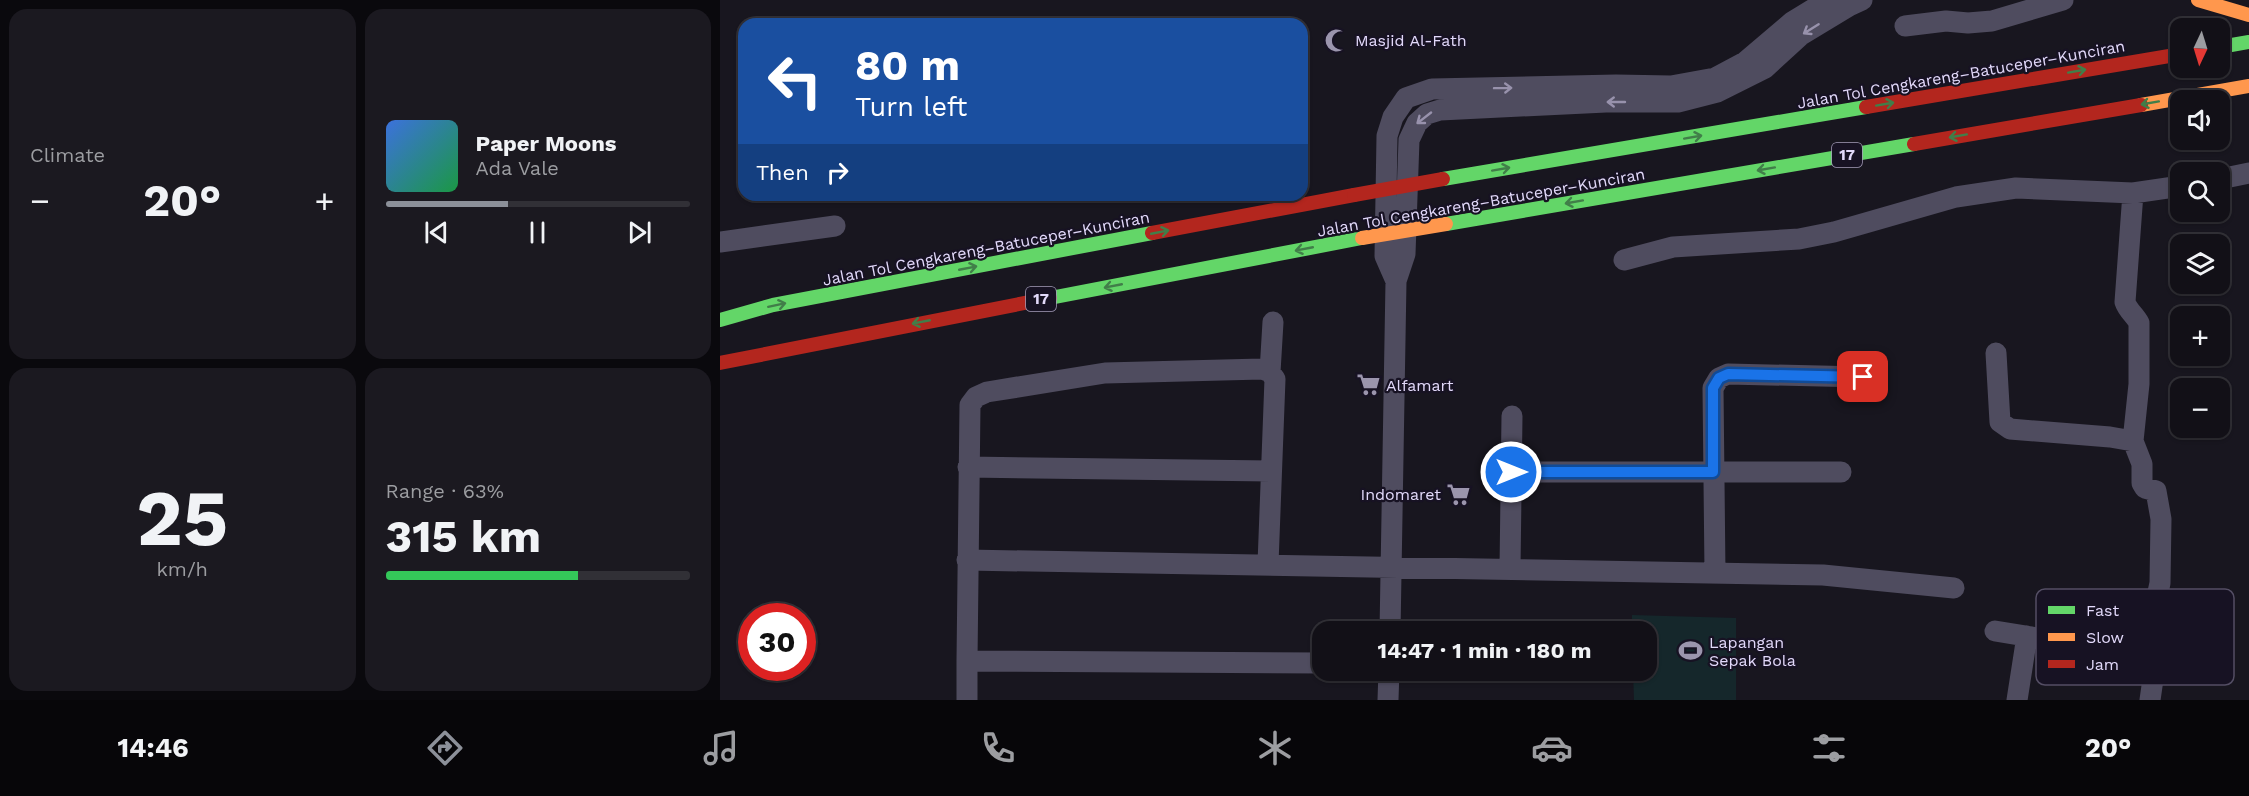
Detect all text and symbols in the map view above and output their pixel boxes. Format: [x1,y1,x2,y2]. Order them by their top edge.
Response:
north arrow [2170,18,2230,78]
map controls [2170,18,2230,438]
one-way arrow [1803,24,1820,36]
mosque icon: Masjid Al-Fath [1324,27,1350,53]
place label: Masjid Al-Fath [1355,31,1467,50]
street label: Jalan Tol Cengkareng–Batuceper–Kunciran [1796,36,2127,113]
text: 80 m [855,41,960,90]
icon: left [756,42,834,120]
one-way arrow [2067,65,2087,76]
one-way arrow [1493,82,1513,93]
button: sound [2170,90,2230,150]
text: Turn left [855,91,967,123]
one-way arrow [1607,96,1627,108]
one-way arrow [1875,98,1894,109]
one-way arrow [2141,98,2160,109]
one-way arrow [1416,112,1432,125]
text: Paper Moons [476,131,617,156]
one-way arrow [1682,131,1702,142]
one-way arrow [1948,131,1968,142]
text: Climate [30,143,105,167]
road number: 17 [1832,143,1862,167]
text: Ada Vale [476,156,559,180]
icon: right [821,156,854,189]
text: Then [756,160,809,185]
button: search [2170,162,2230,222]
street label: Jalan Tol Cengkareng–Batuceper–Kunciran [1316,164,1647,241]
one-way arrow [1490,164,1510,175]
one-way arrow [1756,164,1776,175]
text: 20° [143,174,221,227]
text: − [30,181,50,220]
text: + [315,181,334,220]
one-way arrow [1564,197,1584,208]
street label: Jalan Tol Cengkareng–Batuceper–Kunciran [821,207,1151,290]
icon: previous [420,216,453,249]
icon: pause [521,216,554,249]
icon: next [623,216,656,249]
one-way arrow [1149,226,1169,237]
button: layers [2170,234,2230,294]
one-way arrow [1295,244,1315,255]
one-way arrow [958,262,977,273]
one-way arrow [1104,281,1123,292]
road number: 17 [1026,287,1056,311]
one-way arrow [766,299,786,310]
button: + [2170,306,2230,366]
one-way arrow [912,317,932,328]
pin [1837,351,1888,402]
icon: arrive [1846,360,1879,393]
supermarket icon: Alfamart [1355,372,1381,398]
place label: Alfamart [1386,376,1454,395]
button: − [2170,378,2230,438]
position arrow [1479,440,1543,504]
text: 25 [136,472,228,564]
text: Range · 63% [386,479,504,503]
supermarket icon: Indomaret [1446,481,1472,507]
place label: Indomaret [1361,485,1441,504]
text: 315 km [386,510,541,563]
text: km/h [156,557,208,581]
legend [2036,589,2234,685]
text: Fast [2086,601,2119,620]
speed limit sign: 30 [738,603,816,681]
text: Slow [2086,628,2124,647]
place label: Lapangan Sepak Bola [1709,633,1796,670]
text: 14:47 · 1 min · 180 m [1377,638,1592,663]
sports icon: Lapangan Sepak Bola [1678,638,1704,664]
text: Jam [2086,655,2119,674]
icon: directions [424,727,466,769]
icon: music [700,727,742,769]
icon: phone [977,727,1019,769]
icon: climate [1254,727,1296,769]
icon: car [1531,727,1573,769]
icon: filters [1808,727,1850,769]
text: 14:46 [117,732,189,764]
text: 20° [2085,732,2132,764]

